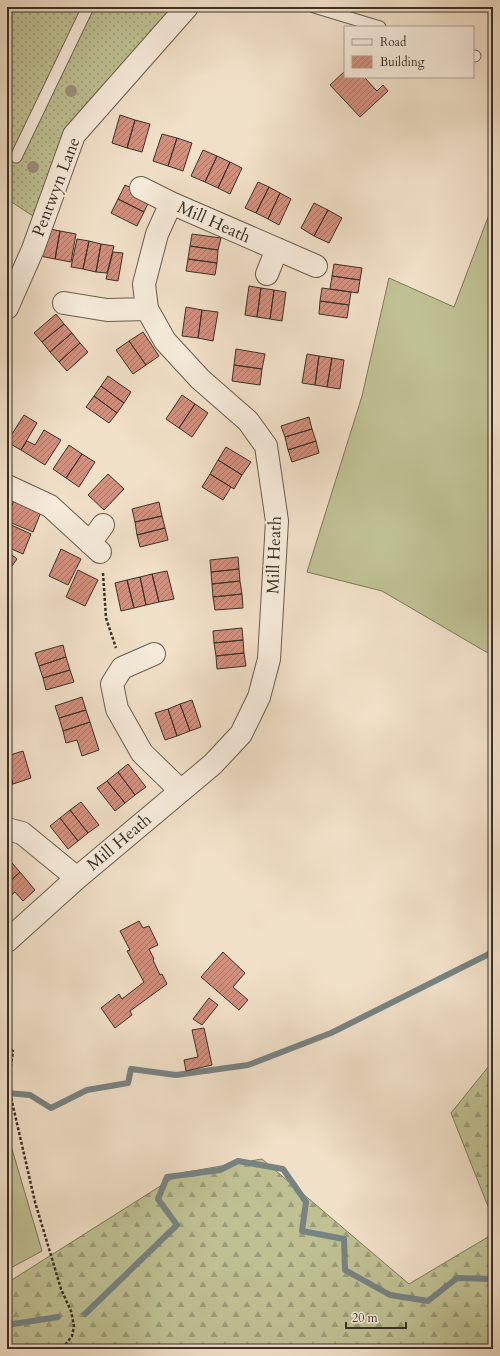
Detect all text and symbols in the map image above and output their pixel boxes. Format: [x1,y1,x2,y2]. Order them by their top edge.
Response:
legend [344,26,474,78]
text: Road [380,34,407,50]
text: Building [380,54,425,70]
street label: Pentwyn Lane [27,134,85,240]
street label: Mill Heath [174,196,255,249]
street label: Mill Heath [261,515,287,594]
street label: Mill Heath [82,808,157,876]
scale bar [346,1304,406,1330]
text: 20 m [352,1310,379,1326]

